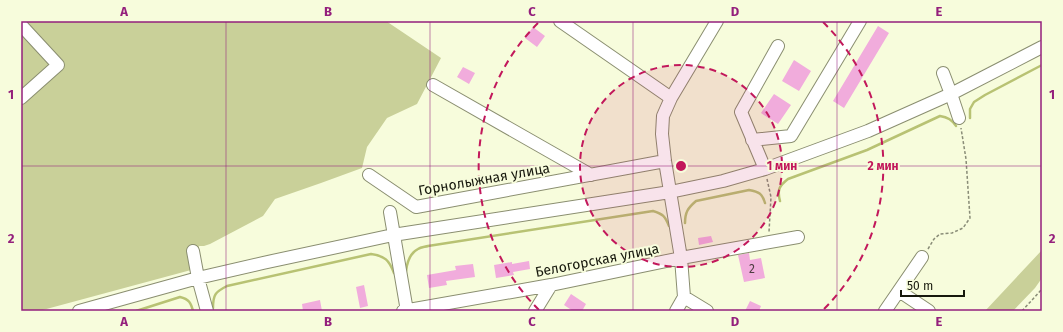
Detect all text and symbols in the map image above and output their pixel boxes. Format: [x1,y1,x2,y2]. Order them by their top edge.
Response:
text: A [119,4,128,19]
text: B [324,4,332,19]
text: C [528,4,536,19]
text: D [731,4,740,19]
text: E [936,4,943,19]
text: 1 [8,87,14,102]
text: 1 [1049,87,1055,102]
centre of rings [674,159,688,173]
text: 1 мин [767,159,797,173]
text: 2 мин [867,159,899,173]
street label: Горнолыжная улица [417,160,551,199]
text: 2 [8,231,15,246]
text: 2 [1049,231,1056,246]
street label: Белогорская улица [534,240,660,281]
house number: 2 [749,262,755,276]
scale bar [901,272,964,298]
text: 50 m [907,279,933,293]
text: A [119,314,128,329]
text: B [324,314,332,329]
text: C [528,314,536,329]
text: D [731,314,740,329]
text: E [936,314,943,329]

